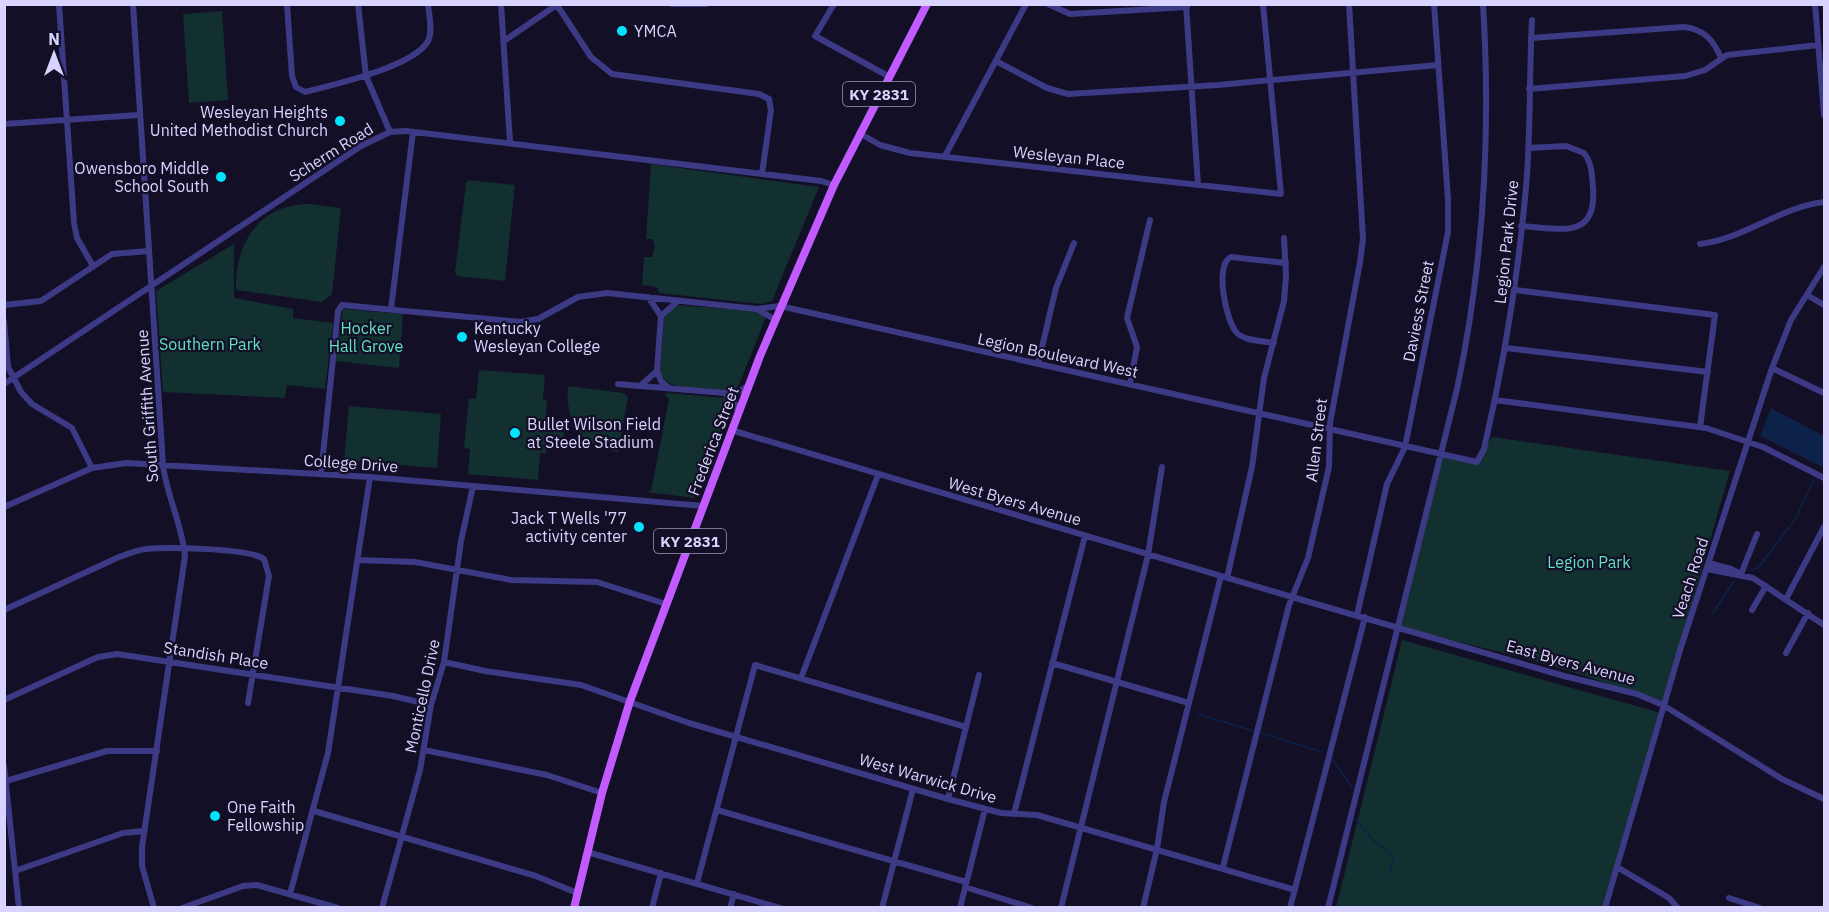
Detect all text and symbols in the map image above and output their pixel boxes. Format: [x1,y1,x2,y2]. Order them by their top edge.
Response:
place label: YMCA [634,21,677,41]
north arrow [24,24,84,84]
marker: YMCA [615,24,629,38]
text: N [48,29,60,49]
road number: KY 2831 [843,82,915,106]
place label: Wesleyan Heights United Methodist Church [150,102,328,140]
marker: Wesleyan Heights United Methodist Church [333,114,347,128]
street label: Scherm Road [285,118,377,186]
street label: Wesleyan Place [1012,141,1126,173]
place label: Owensboro Middle School South [74,158,209,196]
marker: Owensboro Middle School South [214,170,228,184]
street label: Legion Park Drive [1490,179,1522,305]
street label: Daviess Street [1398,259,1438,363]
park label: Hocker Hall Grove [329,318,403,356]
place label: Kentucky Wesleyan College [474,318,600,356]
street label: Legion Boulevard West [976,328,1140,382]
street label: South Griffith Avenue [132,329,162,483]
marker: Kentucky Wesleyan College [455,330,469,344]
park label: Southern Park [159,334,262,354]
street label: Frederica Street [683,384,743,498]
street label: Allen Street [1301,397,1331,483]
place label: Bullet Wilson Field at Steele Stadium [527,414,661,452]
marker: Bullet Wilson Field at Steele Stadium [508,426,522,440]
street label: College Drive [303,450,399,476]
street label: West Byers Avenue [946,472,1084,530]
place label: Jack T Wells '77 activity center [511,508,627,546]
marker: Jack T Wells '77 activity center [632,520,646,534]
road number: KY 2831 [654,529,726,553]
street label: Veach Road [1667,535,1713,621]
park label: Legion Park [1547,552,1631,572]
street label: East Byers Avenue [1504,635,1638,689]
street label: Standish Place [162,637,270,673]
street label: Monticello Drive [400,637,444,755]
street label: West Warwick Drive [857,749,999,807]
place label: One Faith Fellowship [227,797,304,835]
marker: One Faith Fellowship [208,809,222,823]

